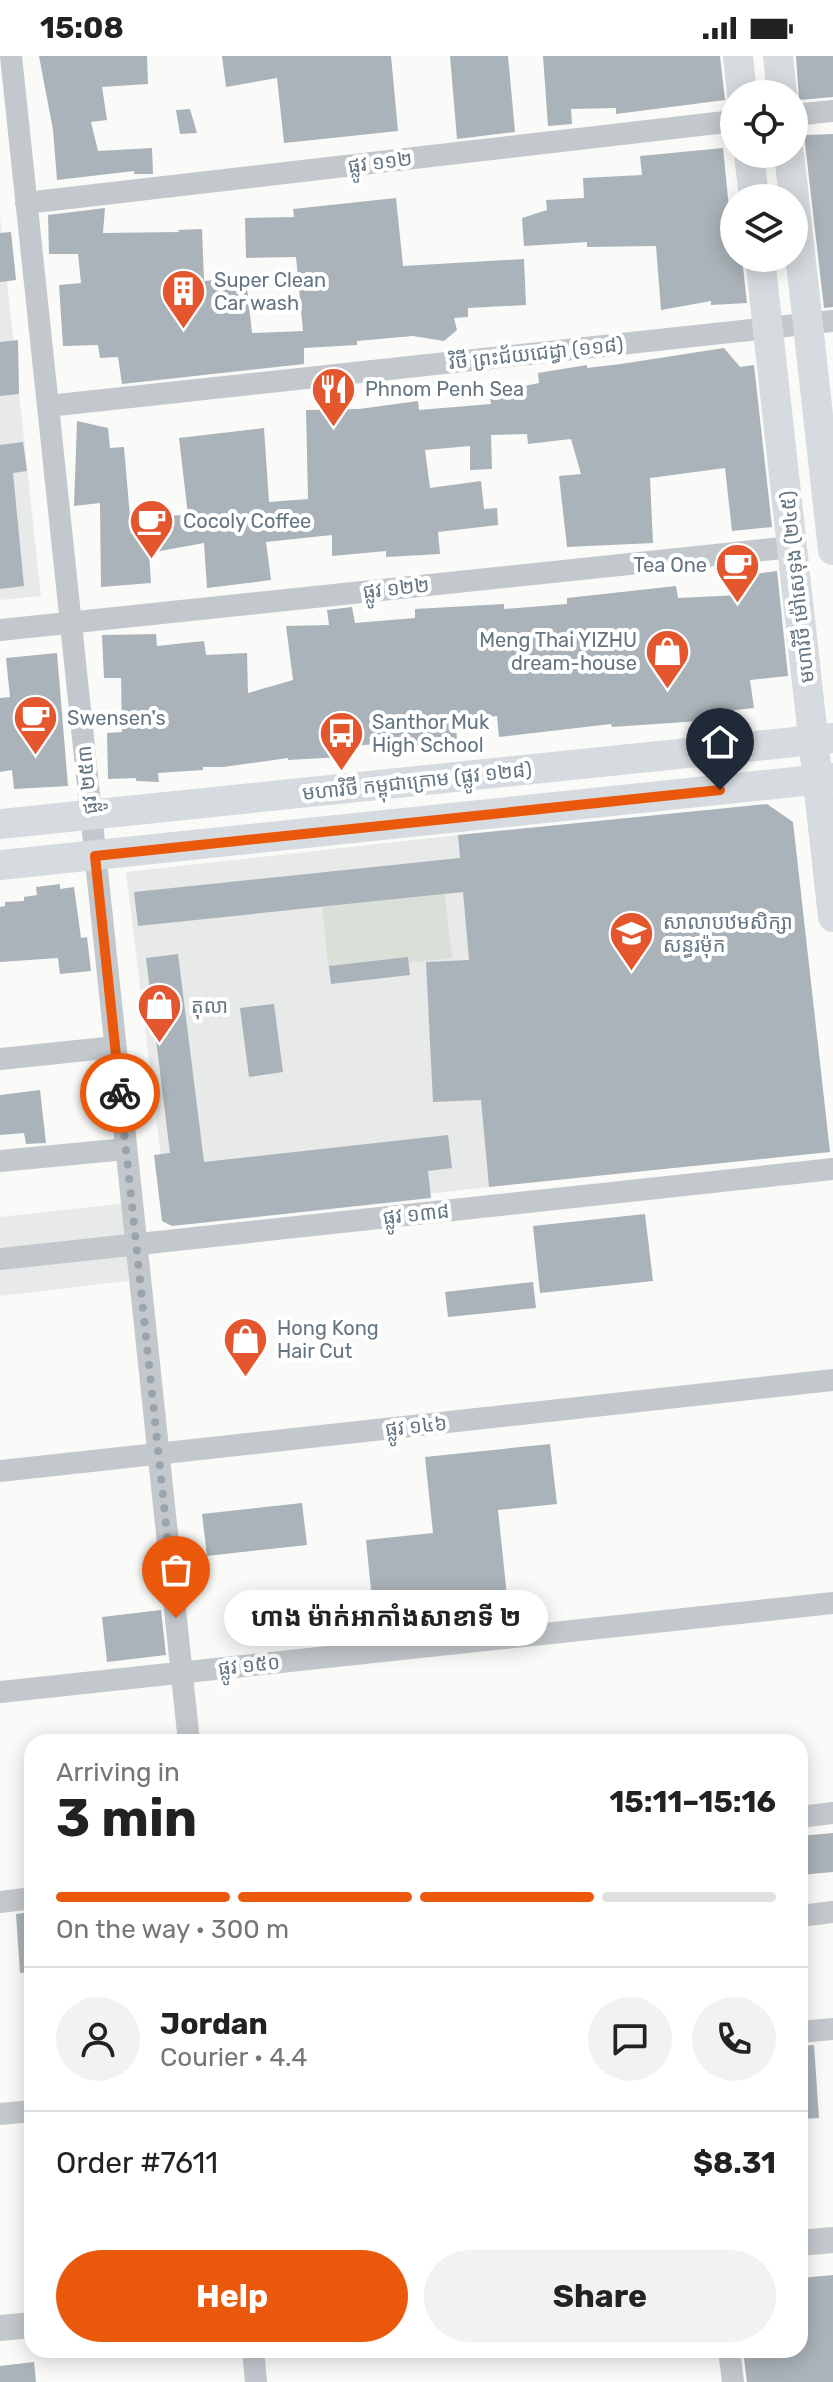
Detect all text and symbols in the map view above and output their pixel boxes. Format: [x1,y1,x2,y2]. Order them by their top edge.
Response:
text: 15:08 [40,10,124,46]
map controls [720,80,808,272]
button: locate [720,80,808,168]
street label: ផ្លូវ ១១២ [346,146,414,185]
button: layers [720,184,808,272]
building icon: Super Clean Car wash [159,268,207,331]
place label: Super Clean Car wash [214,268,326,315]
street label: វិថី ព្រះជ័យជេដ្ធា (១១៨) [447,331,625,375]
restaurant icon: Phnom Penh Sea [310,365,358,428]
place label: Phnom Penh Sea [365,377,524,401]
street label: មហាវិថី ម៉ៅសេទុង (២៤៥) [774,489,821,684]
cafe icon: Cocoly Coffee [128,497,176,560]
place label: Cocoly Coffee [183,509,311,533]
cafe icon: Tea One [714,541,762,604]
place label: Tea One [633,553,707,577]
street label: ផ្លូវ ១២២ [361,573,431,610]
place label: Meng Thai YIZHU dream-house [479,628,637,675]
shop icon: Meng Thai YIZHU dream-house [644,628,692,691]
cafe icon: Swensen's [12,694,60,757]
place label: Swensen's [67,706,166,730]
pin [686,708,754,790]
bus stop icon: Santhor Muk High School [317,710,365,773]
place label: Santhor Muk High School [372,710,490,757]
icon: home [698,720,742,764]
street label: ផ្លូវ ២៥៣ [71,744,109,816]
street label: មហាវិថី កម្ពុជាក្រោម (ផ្លូវ ១២៨) [301,756,534,812]
school or university icon: សាលាបឋមសិក្សា សន្ធរម៉ុក [608,910,656,973]
place label: សាលាបឋមសិក្សា សន្ធរម៉ុក [663,910,793,959]
shop icon: តុលា [136,982,184,1045]
place label: តុលា [191,994,228,1020]
courier [80,1053,160,1133]
icon: bike [98,1071,142,1115]
street label: ផ្លូវ ១៣៨ [382,1199,451,1236]
shop icon: Hong Kong Hair Cut [222,1316,270,1379]
place label: Hong Kong Hair Cut [277,1316,379,1363]
street label: ផ្លូវ ១៤៦ [384,1411,449,1448]
pin [142,1536,210,1618]
icon: bag [154,1548,198,1592]
callout: ហាង ម៉ាក់អាកាំងសាខាទី ២ [224,1590,548,1646]
text: ហាង ម៉ាក់អាកាំងសាខាទី ២ [251,1602,521,1633]
street label: ផ្លូវ ១៥០ [217,1650,282,1687]
text: Arriving in [56,1757,180,1788]
text: 15:11–15:16 [609,1784,776,1820]
text: 3 min [56,1787,197,1849]
text: On the way · 300 m [56,1914,289,1945]
button: person [56,1997,140,2081]
button: chat [588,1997,672,2081]
button: phone [692,1997,776,2081]
text: Jordan [160,2006,268,2042]
text: Courier · 4.4 [160,2042,307,2073]
text: Order #7611 [56,2145,218,2181]
text: $8.31 [693,2145,776,2181]
button: Help [56,2250,408,2342]
button: Share [424,2250,776,2342]

